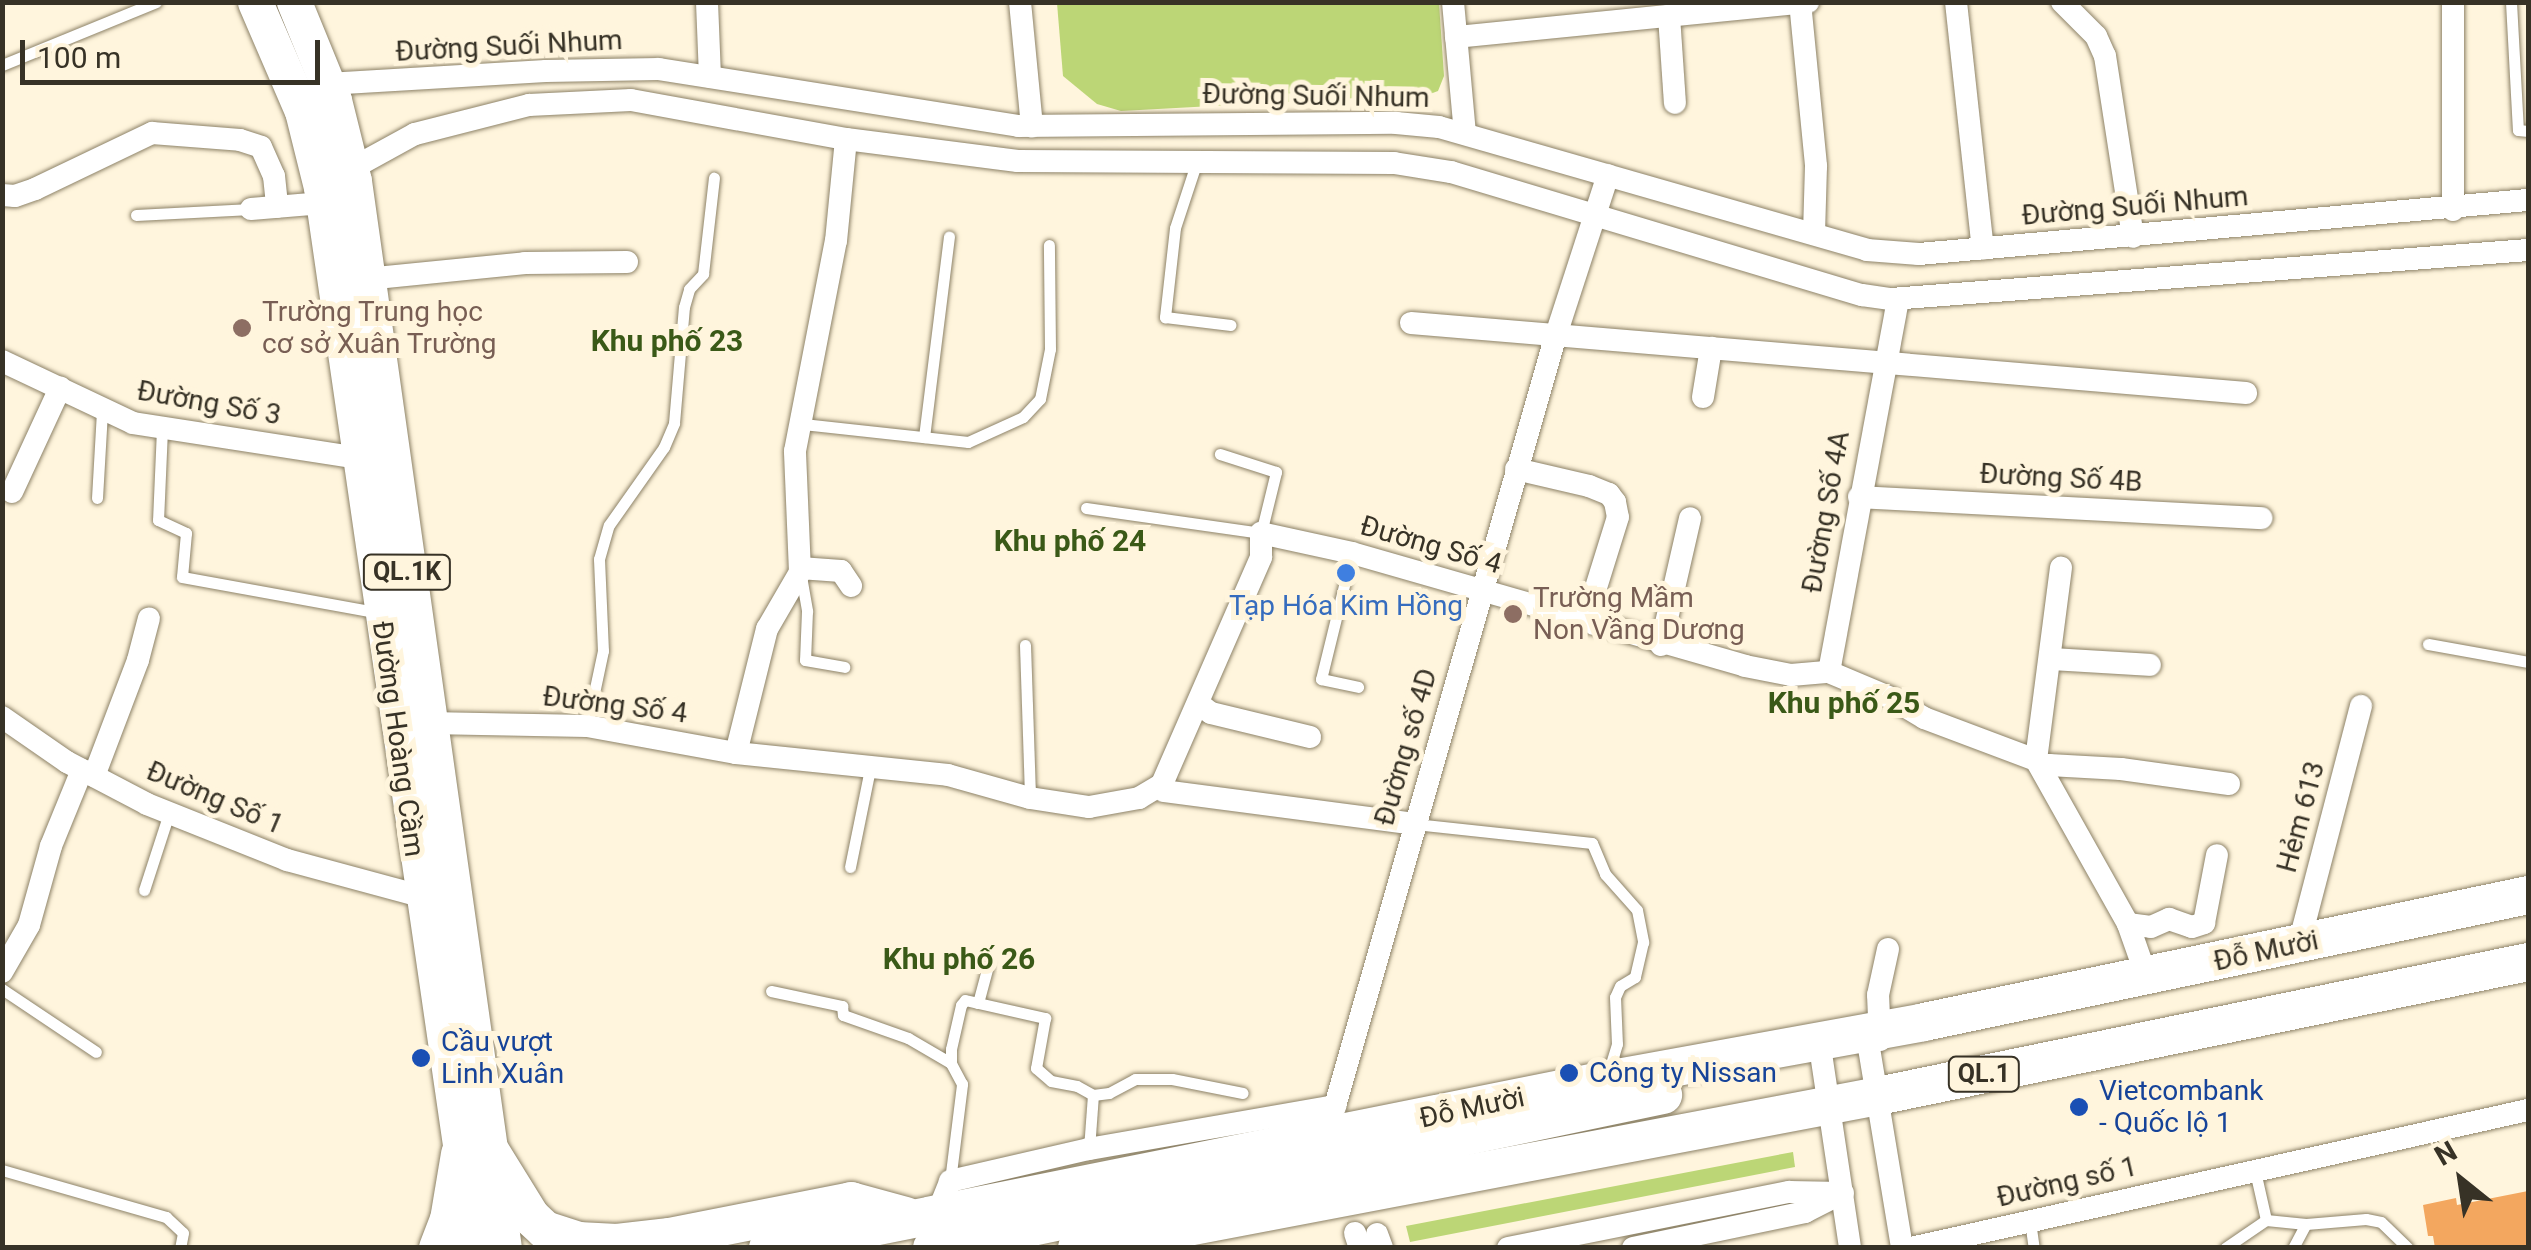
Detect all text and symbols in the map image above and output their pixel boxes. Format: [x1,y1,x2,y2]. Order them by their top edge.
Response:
scale bar [25,20,325,82]
street label: Đường Suối Nhum [395,23,623,69]
text: 100 m [37,40,121,75]
street label: Đường Suối Nhum [1202,77,1430,115]
street label: Đường Suối Nhum [2020,179,2250,233]
place label: Trường Trung học cơ sở Xuân Trường [262,295,497,361]
marker: Trường Trung học cơ sở Xuân Trường [231,317,253,339]
district label: Khu phố 23 [591,323,743,359]
street label: Đường Số 3 [134,374,284,432]
street label: Đường Số 4A [1795,428,1857,596]
street label: Đường Số 4B [1979,457,2143,499]
street label: Đường Số 4 [1356,509,1506,581]
district label: Khu phố 24 [994,523,1146,559]
road number: QL.1K [362,552,452,592]
marker: Tạp Hóa Kim Hồng [1335,562,1357,584]
place label: Trường Mầm Non Vầng Dương [1533,581,1745,647]
place label: Tạp Hóa Kim Hồng [1229,589,1463,623]
marker: Trường Mầm Non Vầng Dương [1502,603,1524,625]
street label: Đường Hoàng Cầm [365,619,431,859]
street label: Đường số 4D [1368,665,1444,829]
street label: Đường Số 4 [541,679,689,731]
district label: Khu phố 25 [1768,685,1920,721]
street label: Đường Số 1 [141,754,289,842]
street label: Hẻm 613 [2270,758,2332,876]
street label: Đỗ Mười [2211,924,2321,978]
district label: Khu phố 26 [883,941,1035,977]
place label: Cầu vượt Linh Xuân [441,1025,564,1091]
marker: Cầu vượt Linh Xuân [410,1047,432,1069]
road number: QL.1 [1946,1054,2022,1094]
place label: Công ty Nissan [1589,1056,1777,1090]
marker: Công ty Nissan [1558,1062,1580,1084]
place label: Vietcombank - Quốc lộ 1 [2099,1074,2263,1140]
street label: Đỗ Mười [1417,1081,1527,1135]
marker: Vietcombank - Quốc lộ 1 [2068,1096,2090,1118]
north arrow [2411,1130,2511,1230]
text: N [2429,1134,2463,1173]
street label: Đường số 1 [1993,1150,2141,1214]

